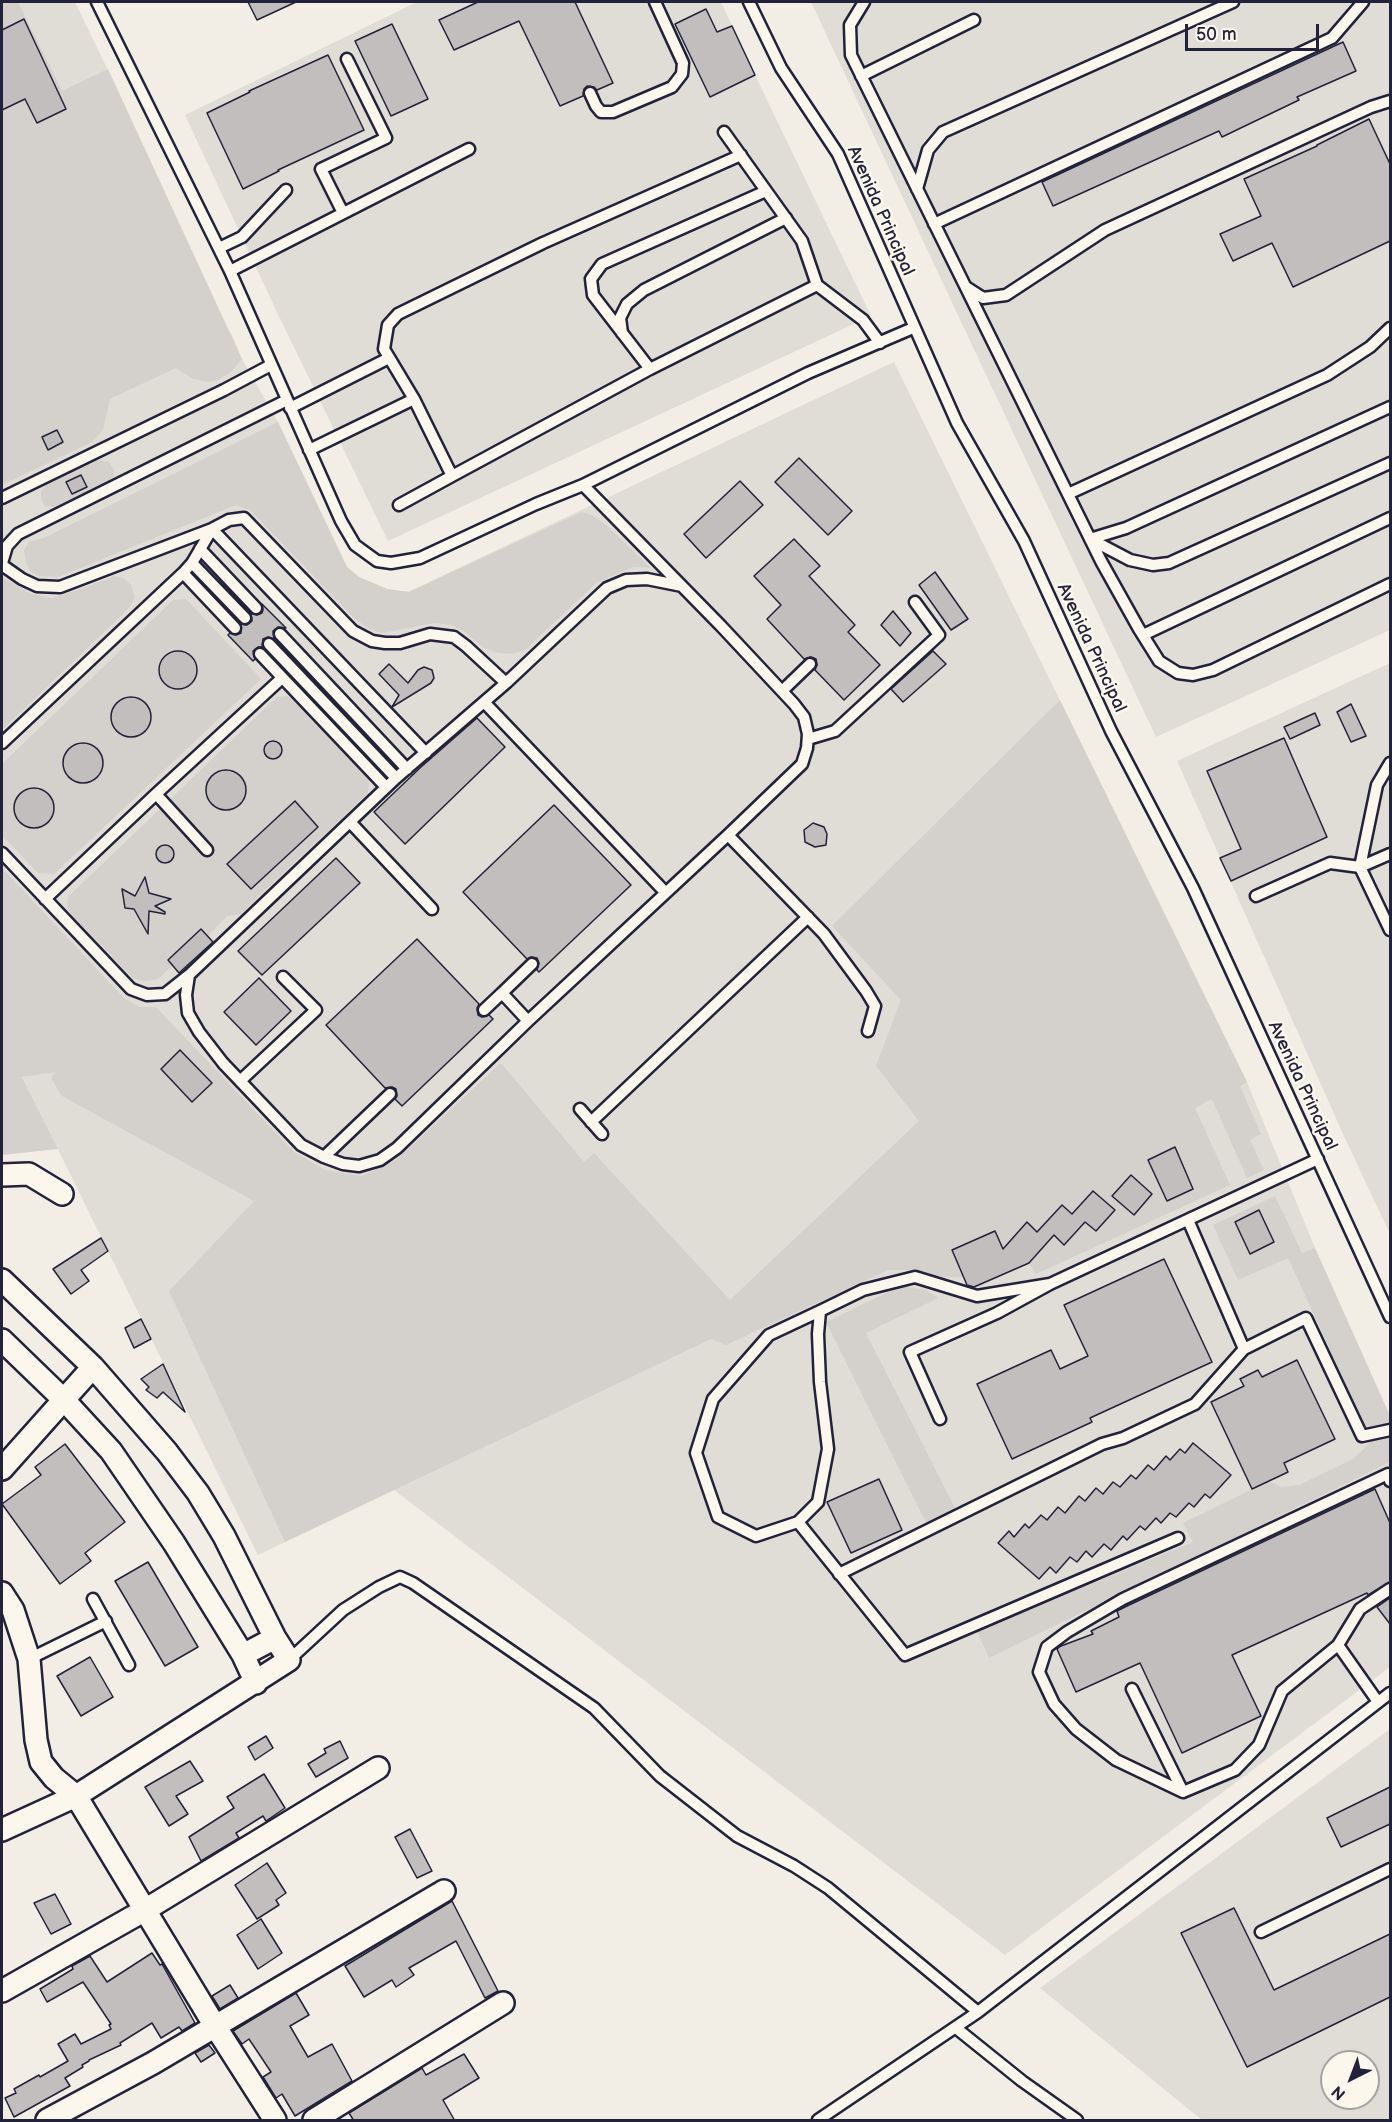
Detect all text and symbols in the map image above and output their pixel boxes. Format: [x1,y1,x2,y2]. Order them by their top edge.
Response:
scale bar [1188,12,1322,50]
text: 50 m [1196,24,1237,45]
street label: Avenida Principal [842,143,918,279]
street label: Avenida Principal [1052,580,1130,716]
street label: Avenida Principal [1263,1018,1341,1154]
north arrow [1320,2050,1380,2110]
text: N [1328,2081,1350,2103]

